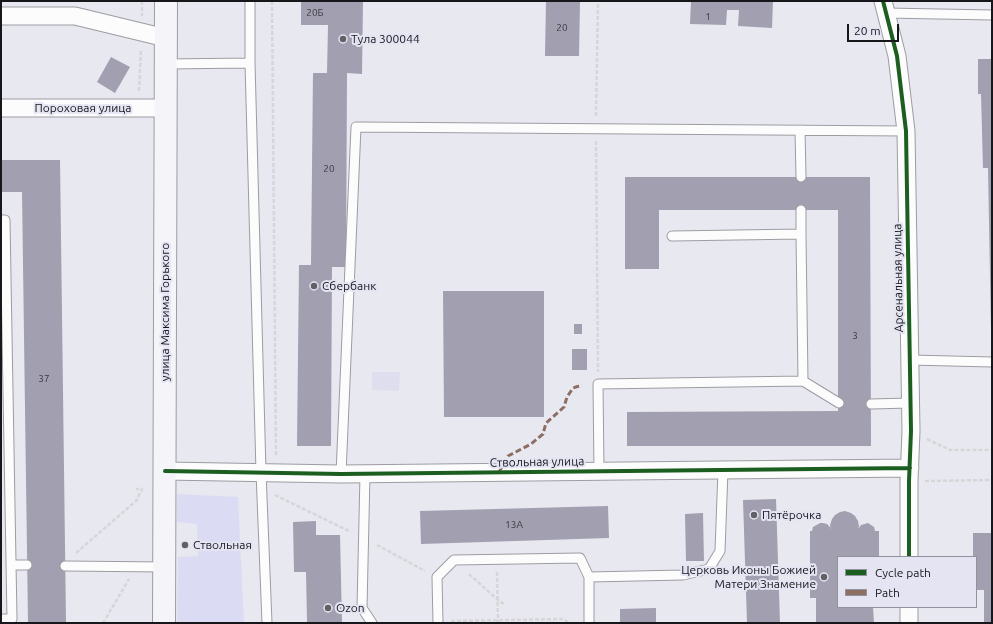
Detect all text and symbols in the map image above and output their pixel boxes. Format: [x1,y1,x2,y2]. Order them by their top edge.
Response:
house number: 20Б [306,7,324,19]
house number: 1 [705,11,711,23]
scale bar [849,16,901,42]
house number: 20 [556,22,568,34]
text: 20 m [854,24,881,37]
place label: Тула 300044 [351,32,420,46]
marker: Тула 300044 [338,34,348,44]
street label: Пороховая улица [35,101,131,115]
house number: 20 [323,163,335,175]
street label: Арсенальная улица [890,224,906,332]
street label: улица Максима Горького [158,243,172,381]
place label: Сбербанк [322,279,376,293]
marker: Сбербанк [309,281,319,291]
house number: 3 [852,330,858,342]
house number: 37 [38,373,50,385]
street label: Ствольная улица [490,454,584,470]
place label: Пятёрочка [762,508,821,522]
marker: Пятёрочка [749,510,759,520]
house number: 13А [505,519,523,531]
place label: Ствольная [193,538,252,552]
marker: Ствольная [180,540,190,550]
legend [837,556,977,608]
place label: Церковь Иконы Божией Матери Знамение [681,563,816,591]
text: Cycle path [875,566,931,579]
marker: Церковь Иконы Божией Матери Знамение [819,572,829,582]
text: Path [875,586,900,599]
place label: Ozon [336,601,365,615]
marker: Ozon [323,603,333,613]

